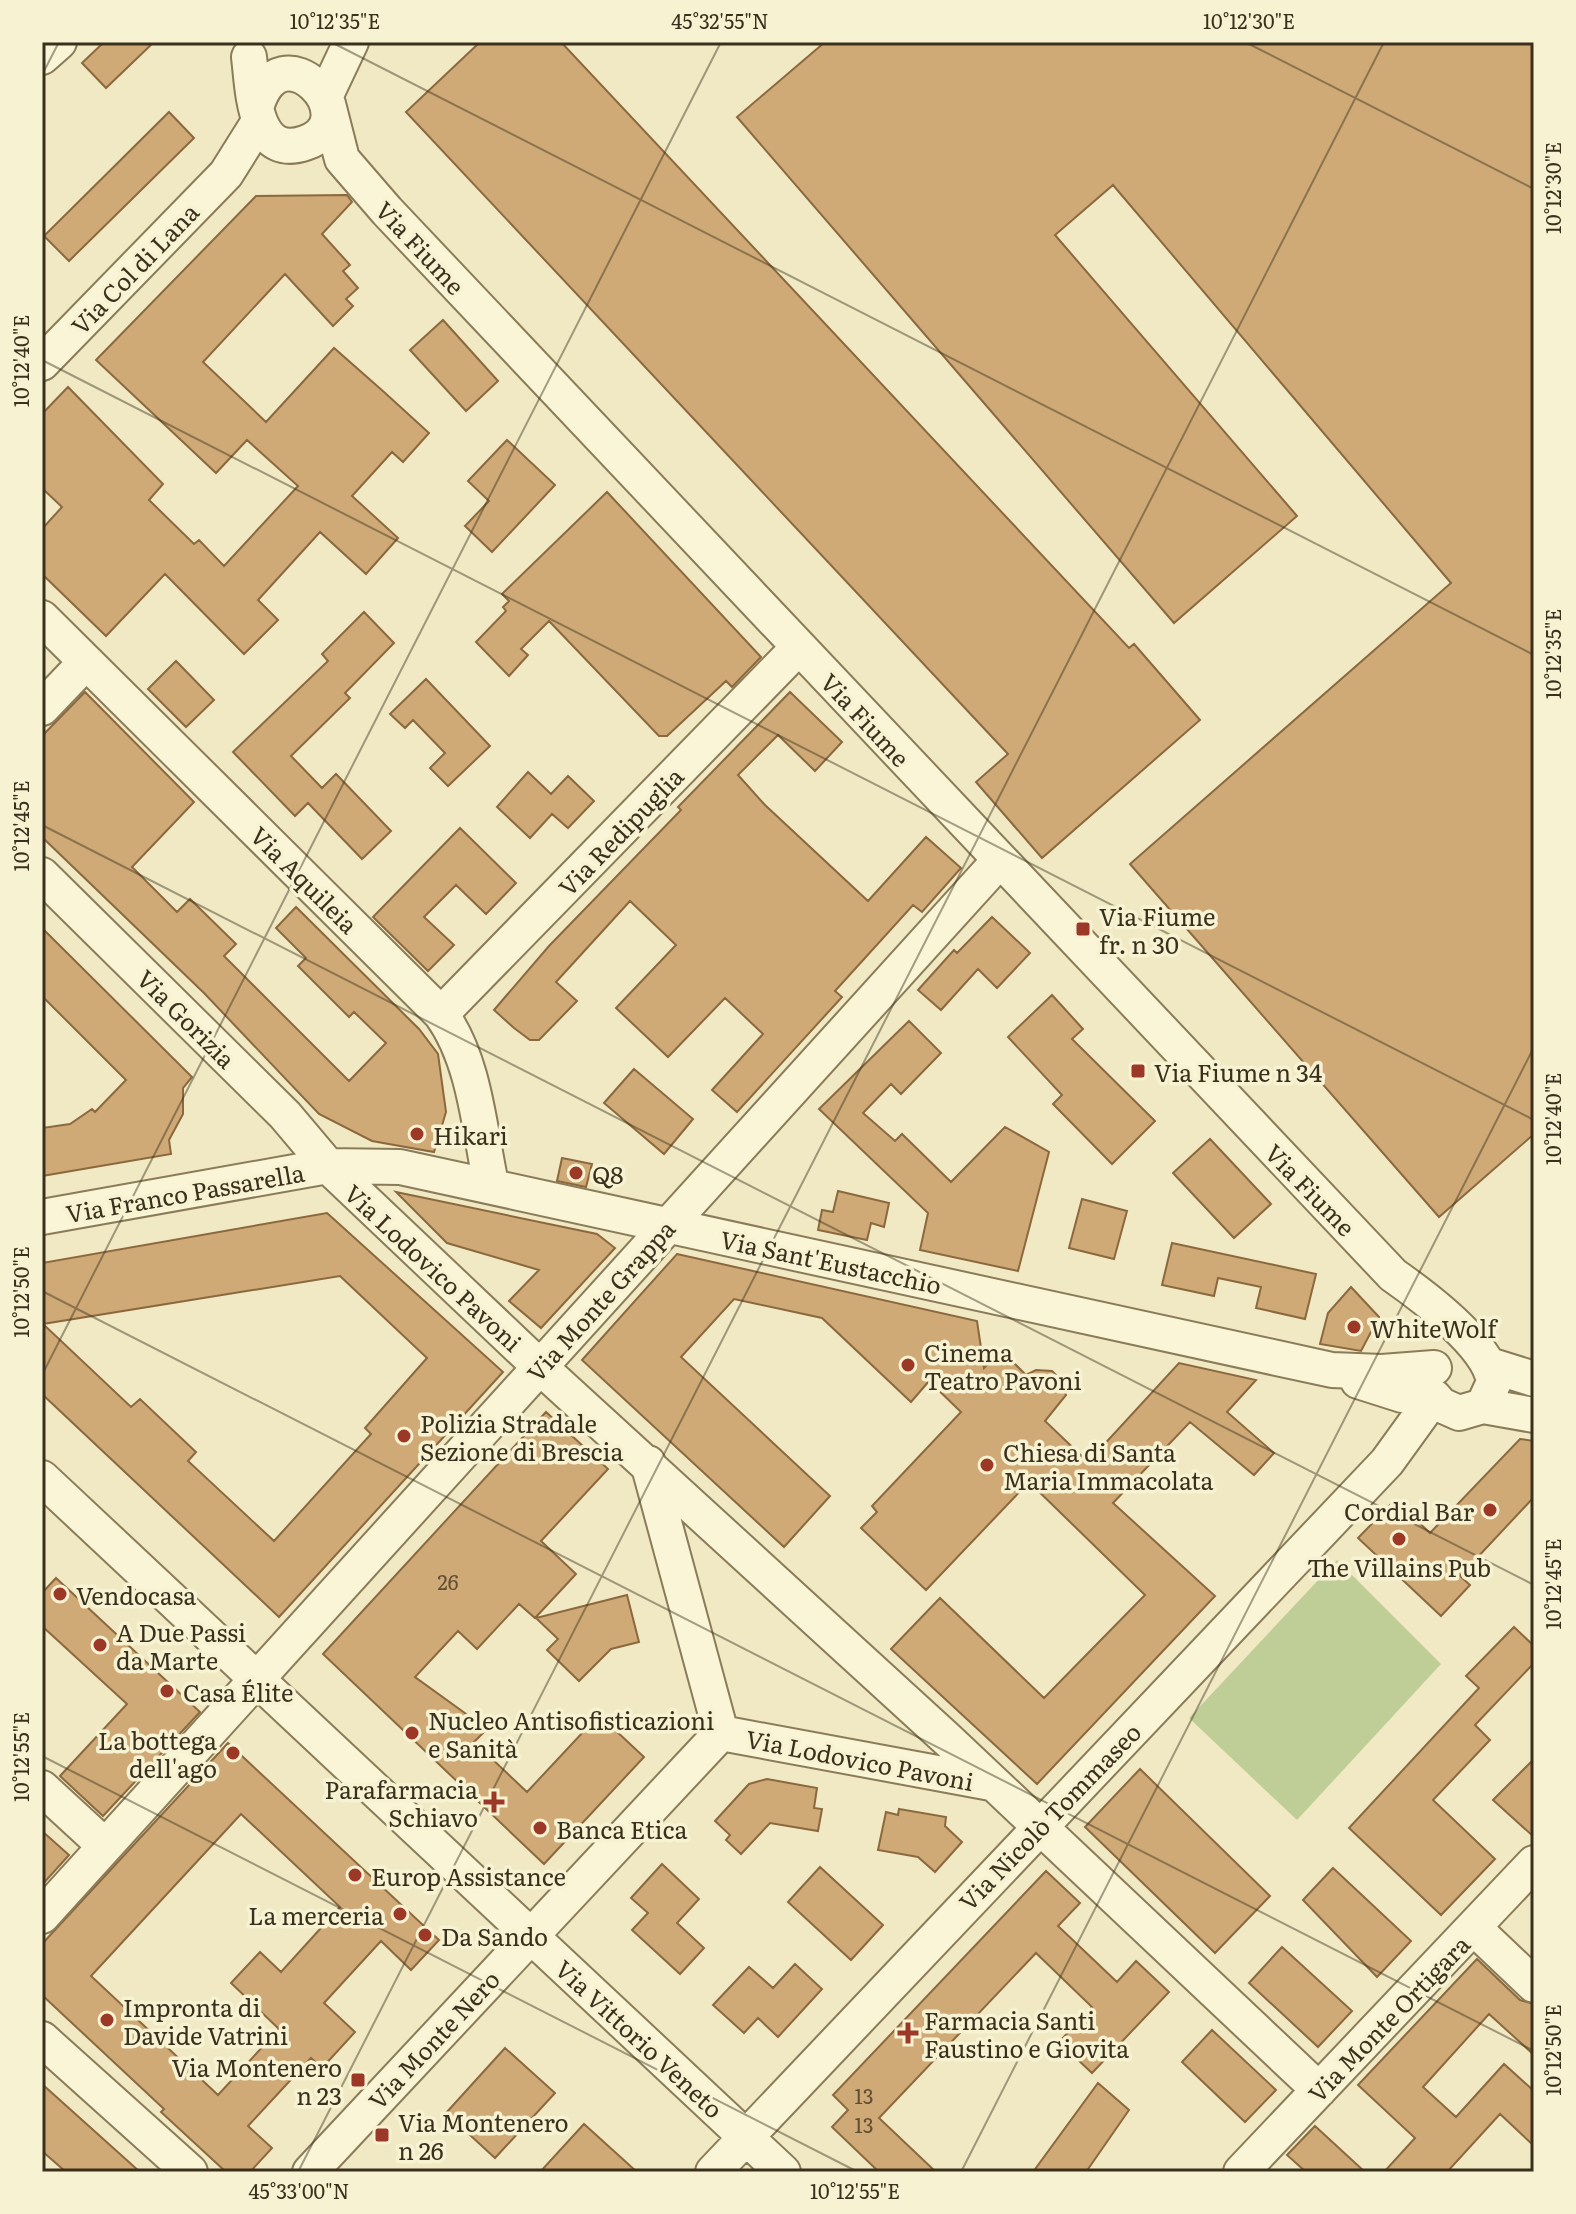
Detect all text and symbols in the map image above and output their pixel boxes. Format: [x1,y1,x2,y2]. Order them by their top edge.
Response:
text: 10°12'35"E [290,5,380,35]
text: 45°32'55"N [671,5,769,35]
text: 10°12'30"E [1203,5,1295,35]
text: 10°12'30"E [1537,142,1567,234]
street label: Via Fiume [368,192,474,302]
street label: Via Col di Lana [62,194,206,342]
text: 10°12'40"E [5,315,35,407]
text: 10°12'35"E [1537,609,1567,699]
street label: Via Fiume [813,664,919,774]
street label: Via Redipuglia [549,759,691,903]
text: 10°12'45"E [5,781,35,871]
street label: Via Aquileia [243,817,367,941]
place label: Via Fiume fr. n 30 [1099,898,1216,961]
marker: Via Fiume fr. n 30 [1074,920,1092,938]
street label: Via Gorizia [130,961,244,1075]
place label: Via Fiume n 34 [1154,1054,1322,1089]
marker: Via Fiume n 34 [1129,1062,1147,1080]
text: 10°12'40"E [1537,1073,1567,1165]
place label: Hikari [433,1117,508,1152]
marker: Hikari [408,1125,426,1143]
street label: Via Fiume [1258,1135,1364,1243]
street label: Via Franco Passarella [63,1154,307,1230]
place label: Q8 [592,1156,623,1191]
marker: Q8 [567,1164,585,1182]
street label: Via Lodovico Pavoni [337,1175,531,1359]
street label: Via Monte Grappa [518,1211,682,1389]
street label: Via Sant'Eustacchio [717,1220,945,1302]
text: 10°12'50"E [5,1246,35,1338]
place label: WhiteWolf [1370,1310,1498,1345]
marker: WhiteWolf [1345,1318,1363,1336]
place label: Cinema Teatro Pavoni [924,1334,1082,1397]
marker: Cinema Teatro Pavoni [899,1356,917,1374]
place label: Polizia Stradale Sezione di Brescia [420,1405,624,1468]
marker: Polizia Stradale Sezione di Brescia [395,1427,413,1445]
place label: Chiesa di Santa Maria Immacolata [1003,1434,1214,1497]
marker: Chiesa di Santa Maria Immacolata [978,1456,996,1474]
place label: Cordial Bar [1344,1493,1475,1528]
marker: Cordial Bar [1481,1501,1499,1519]
marker: The Villains Pub [1390,1530,1408,1548]
text: 10°12'45"E [1537,1539,1567,1629]
place label: The Villains Pub [1307,1549,1491,1584]
house number: 26 [438,1566,459,1596]
place label: Vendocasa [76,1577,196,1612]
marker: Vendocasa [51,1585,69,1603]
place label: A Due Passi da Marte [116,1614,246,1677]
marker: A Due Passi da Marte [91,1636,109,1654]
place label: Casa Élite [183,1674,293,1709]
marker: Casa Élite [158,1682,176,1700]
place label: Nucleo Antisofisticazioni e Sanità [428,1702,714,1765]
text: 10°12'55"E [5,1712,35,1802]
street label: Via Nicolò Tommaseo [950,1714,1148,1918]
street label: Via Lodovico Pavoni [743,1720,977,1798]
place label: La bottega dell'ago [98,1722,217,1785]
marker: Nucleo Antisofisticazioni e Sanità [403,1724,421,1742]
marker: La bottega dell'ago [224,1744,242,1762]
place label: Parafarmacia Schiavo [324,1771,478,1834]
marker: Parafarmacia Schiavo [485,1793,503,1811]
place label: Banca Etica [556,1811,688,1846]
marker: Banca Etica [531,1819,549,1837]
place label: Europ Assistance [371,1858,566,1893]
marker: Europ Assistance [346,1866,364,1884]
place label: La merceria [248,1897,384,1932]
marker: La merceria [391,1905,409,1923]
place label: Da Sando [441,1918,548,1953]
marker: Da Sando [416,1926,434,1944]
street label: Via Monte Ortigara [1299,1927,1477,2109]
street label: Via Vittorio Veneto [548,1951,732,2125]
street label: Via Monte Nero [359,1962,507,2116]
place label: Impronta di Davide Vatrini [123,1989,288,2052]
place label: Farmacia Santi Faustino e Giovita [924,2002,1129,2065]
text: 10°12'50"E [1537,2004,1567,2096]
marker: Impronta di Davide Vatrini [98,2011,116,2029]
marker: Farmacia Santi Faustino e Giovita [899,2024,917,2042]
place label: Via Montenero n 23 [171,2049,342,2112]
marker: Via Montenero n 23 [349,2071,367,2089]
house number: 13 [855,2080,873,2110]
place label: Via Montenero n 26 [398,2104,569,2167]
house number: 13 [855,2109,873,2139]
marker: Via Montenero n 26 [373,2126,391,2144]
text: 45°33'00"N [248,2175,350,2205]
text: 10°12'55"E [810,2175,900,2205]

